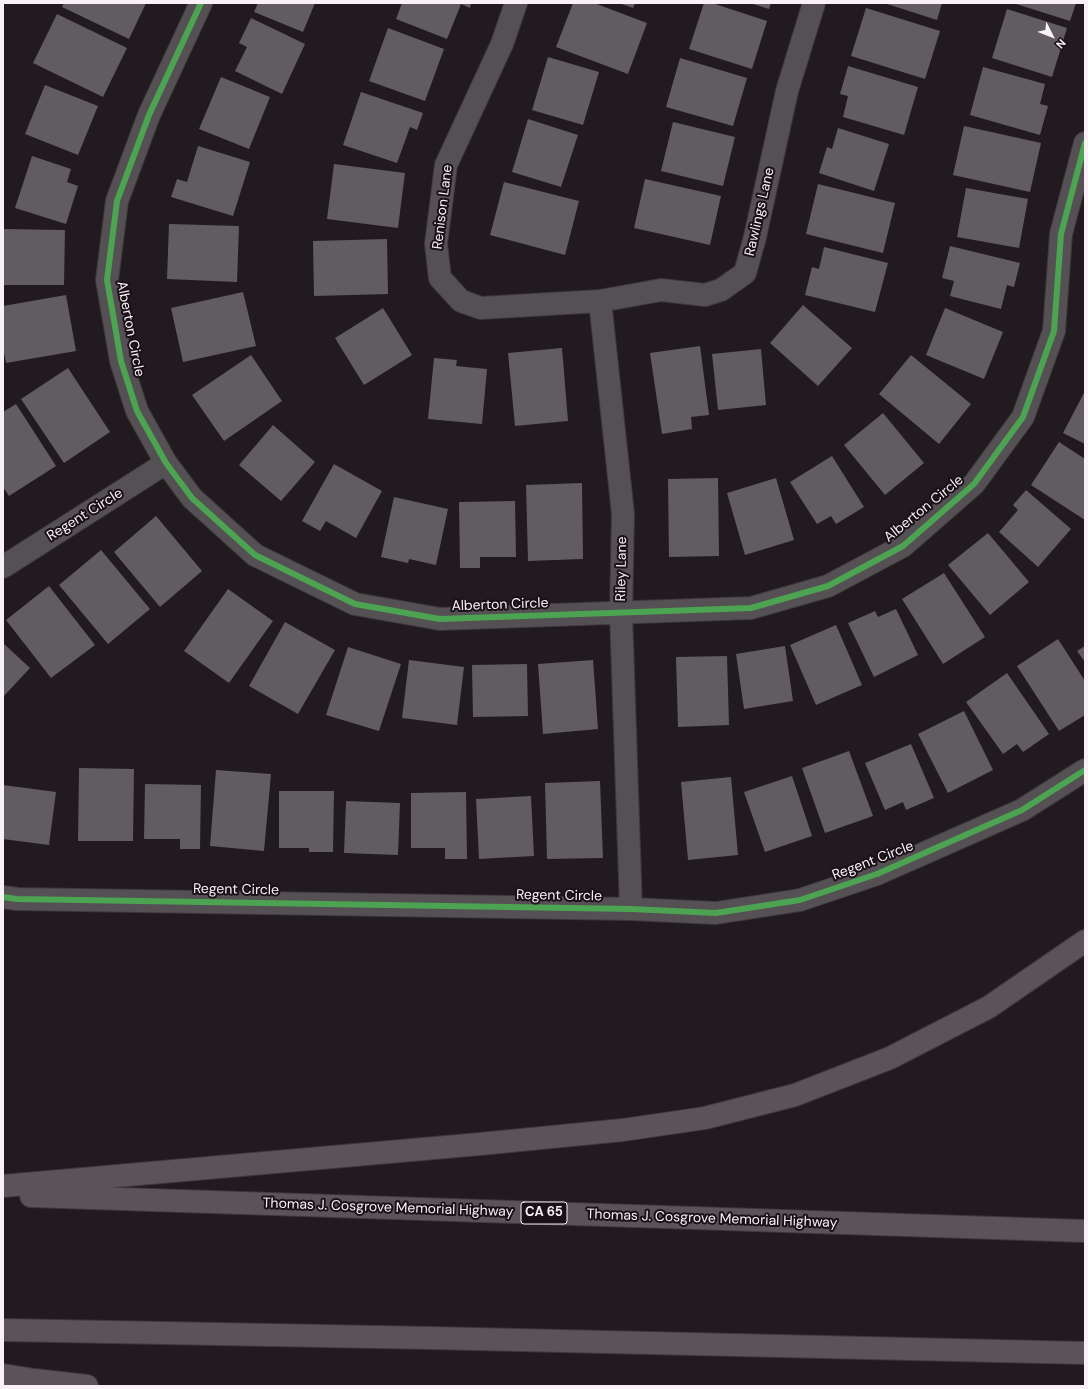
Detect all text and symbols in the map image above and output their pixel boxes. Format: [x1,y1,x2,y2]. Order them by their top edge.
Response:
north arrow [1032,16,1072,56]
text: N [1053,36,1069,52]
street label: Renison Lane [429,164,457,250]
street label: Rawlings Lane [742,166,778,258]
street label: Alberton Circle [112,280,148,378]
street label: Alberton Circle [881,472,967,546]
street label: Regent Circle [44,485,126,545]
street label: Riley Lane [613,536,631,602]
street label: Alberton Circle [451,595,549,615]
street label: Regent Circle [830,838,916,884]
street label: Regent Circle [193,881,279,899]
street label: Regent Circle [516,887,602,905]
street label: Thomas J. Cosgrove Memorial Highway [262,1195,514,1221]
road number: CA 65 [521,1202,567,1224]
street label: Thomas J. Cosgrove Memorial Highway [586,1206,838,1232]

